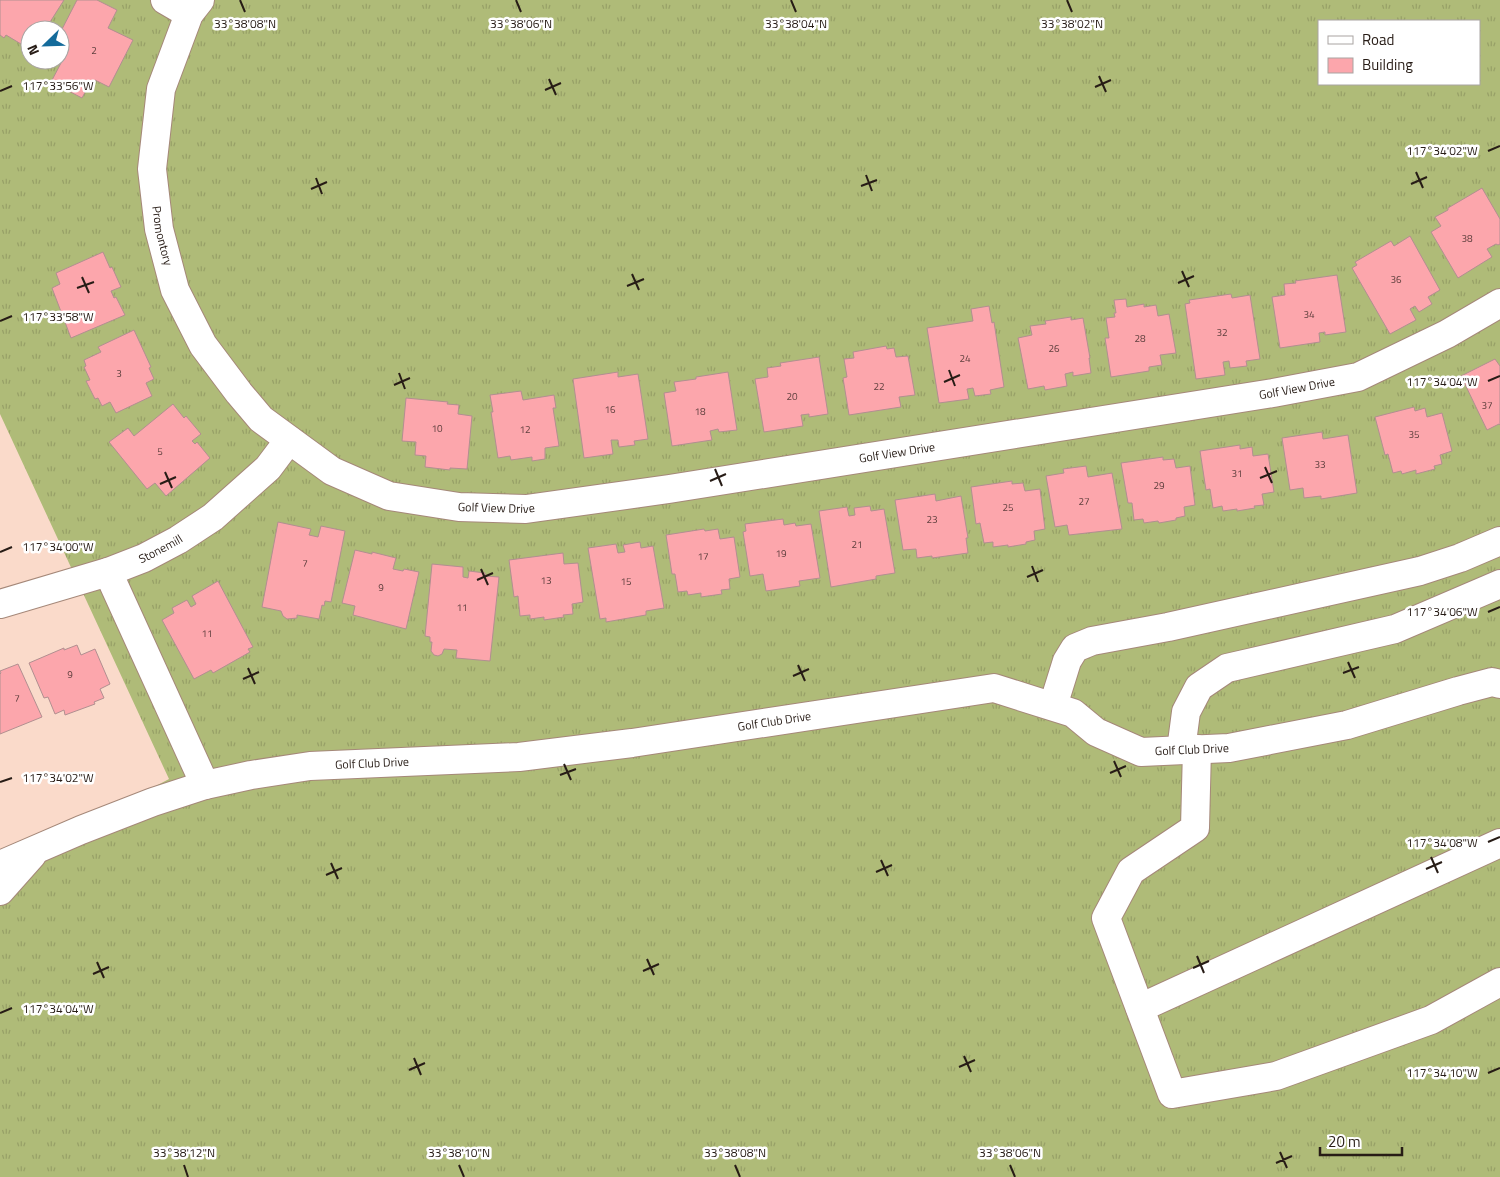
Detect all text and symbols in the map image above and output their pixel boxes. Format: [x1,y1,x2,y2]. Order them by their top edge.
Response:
text: 33°38'08"N [214,14,276,33]
text: 33°38'06"N [490,14,552,33]
text: 33°38'04"N [765,14,827,33]
text: 33°38'02"N [1041,14,1103,33]
north arrow [20,20,70,70]
legend [1318,20,1480,85]
text: Road [1362,28,1394,51]
text: N [21,42,44,59]
house number: 2 [91,43,97,58]
text: Building [1362,53,1413,76]
text: 117°33'56"W [22,76,94,95]
text: 117°34'02"W [1406,141,1478,160]
street label: Promontory [147,205,178,268]
house number: 38 [1461,231,1473,246]
house number: 36 [1390,272,1402,287]
text: 117°33'58"W [22,307,94,326]
house number: 34 [1303,307,1315,322]
house number: 32 [1216,325,1228,340]
house number: 28 [1134,331,1146,346]
house number: 26 [1048,341,1060,356]
house number: 24 [959,351,971,366]
house number: 3 [116,366,122,381]
street label: Golf View Drive [1257,372,1336,404]
text: 117°34'04"W [1406,372,1478,391]
house number: 22 [873,379,885,394]
house number: 20 [786,389,798,404]
house number: 37 [1481,398,1493,413]
house number: 16 [604,402,616,417]
house number: 18 [694,404,706,419]
house number: 10 [431,421,443,436]
house number: 12 [519,422,531,437]
house number: 35 [1408,427,1420,442]
street label: Golf View Drive [857,437,936,468]
house number: 5 [157,444,163,459]
house number: 33 [1314,457,1326,472]
house number: 31 [1231,466,1243,481]
house number: 29 [1153,478,1165,493]
house number: 27 [1078,494,1090,509]
street label: Golf View Drive [458,497,536,518]
house number: 25 [1002,500,1014,515]
house number: 23 [926,512,938,527]
street label: Stonemill [136,529,186,568]
text: 117°34'00"W [22,537,94,556]
house number: 21 [851,537,863,552]
house number: 19 [775,546,787,561]
house number: 17 [697,549,709,564]
house number: 7 [302,556,308,571]
house number: 13 [540,573,552,588]
house number: 15 [620,574,632,589]
house number: 9 [378,580,384,595]
house number: 11 [456,600,468,615]
text: 117°34'06"W [1406,602,1478,621]
house number: 11 [201,626,213,641]
house number: 9 [67,667,73,682]
house number: 7 [14,691,20,706]
street label: Golf Club Drive [736,706,812,736]
street label: Golf Club Drive [1154,738,1229,760]
street label: Golf Club Drive [335,752,409,774]
text: 117°34'02"W [22,768,94,787]
text: 117°34'08"W [1406,833,1478,852]
text: 117°34'04"W [22,999,94,1018]
text: 117°34'10"W [1406,1063,1478,1082]
scale bar [1320,1124,1402,1156]
text: 20 m [1328,1130,1361,1153]
text: 33°38'12"N [153,1143,215,1162]
text: 33°38'10"N [428,1143,490,1162]
text: 33°38'08"N [704,1143,766,1162]
text: 33°38'06"N [979,1143,1041,1162]

